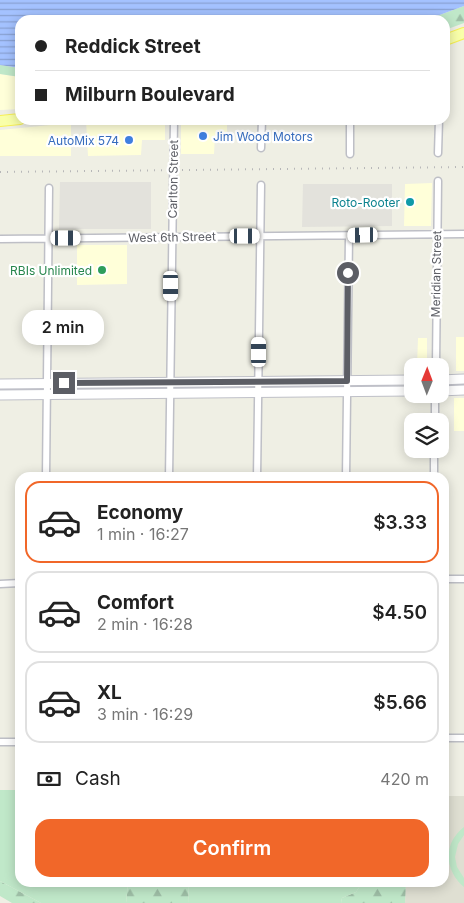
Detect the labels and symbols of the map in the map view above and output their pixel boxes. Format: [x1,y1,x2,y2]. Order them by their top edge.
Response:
place label: Jim Wood Motors [213,129,313,144]
marker: Jim Wood Motors [197,130,209,142]
place label: AutoMix 574 [48,133,119,148]
marker: AutoMix 574 [123,134,135,146]
street label: Carlton Street [165,139,181,218]
place label: Roto-Rooter [331,195,400,210]
marker: Roto-Rooter [404,196,416,208]
car [347,227,378,243]
street label: West 6th Street [128,229,216,245]
car [230,229,260,244]
street label: Meridian Street [428,230,444,318]
car [51,231,81,246]
route start [337,262,359,284]
place label: RBIs Unlimited [10,263,92,278]
marker: RBIs Unlimited [96,264,108,276]
car [163,271,178,301]
callout: 2 min [23,310,105,346]
car [251,337,266,367]
north arrow [404,358,449,402]
route end [53,372,75,394]

